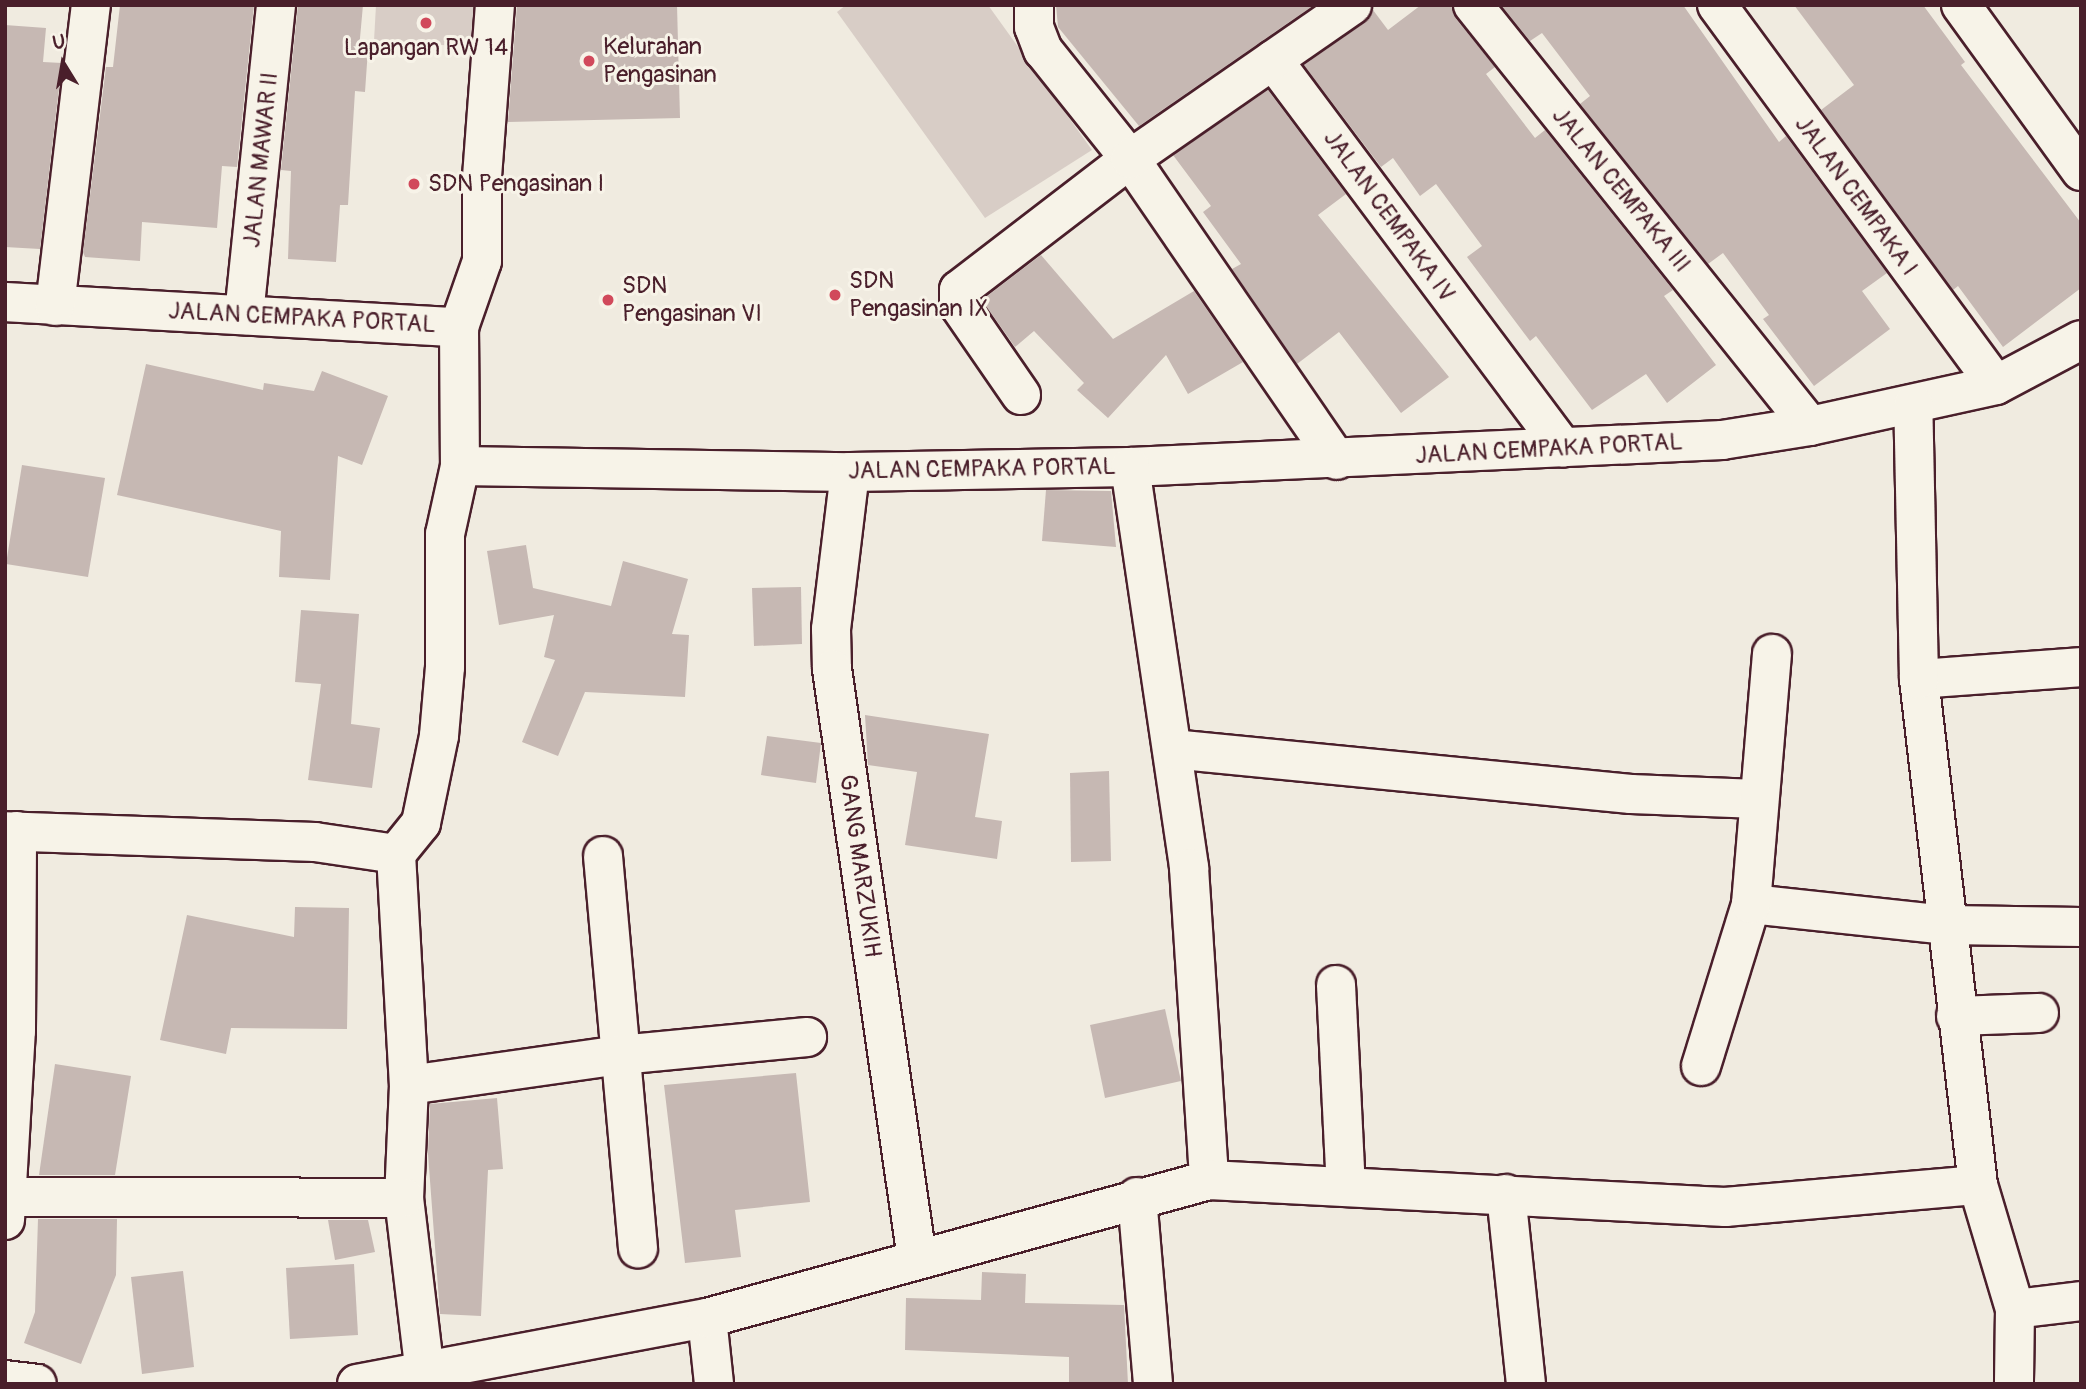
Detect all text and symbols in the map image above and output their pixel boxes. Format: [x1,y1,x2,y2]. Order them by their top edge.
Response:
marker: Lapangan RW 14 [418,15,434,31]
north arrow [28,28,98,98]
text: U [51,29,67,55]
place label: Kelurahan Pengasinan [603,33,717,89]
place label: Lapangan RW 14 [344,34,508,62]
marker: Kelurahan Pengasinan [581,53,597,69]
street label: JALAN MAWAR II [237,71,285,249]
street label: JALAN CEMPAKA III [1546,102,1696,278]
street label: JALAN CEMPAKA I [1788,111,1924,281]
street label: JALAN CEMPAKA IV [1317,125,1461,307]
place label: SDN Pengasinan I [428,170,604,198]
marker: SDN Pengasinan I [406,176,422,192]
place label: SDN Pengasinan IX [849,267,988,323]
place label: SDN Pengasinan VI [622,272,762,328]
marker: SDN Pengasinan IX [827,287,843,303]
marker: SDN Pengasinan VI [600,292,616,308]
street label: JALAN CEMPAKA PORTAL [168,297,436,339]
street label: JALAN CEMPAKA PORTAL [1415,428,1683,470]
street label: JALAN CEMPAKA PORTAL [848,452,1116,486]
street label: GANG MARZUKIH [833,773,887,959]

